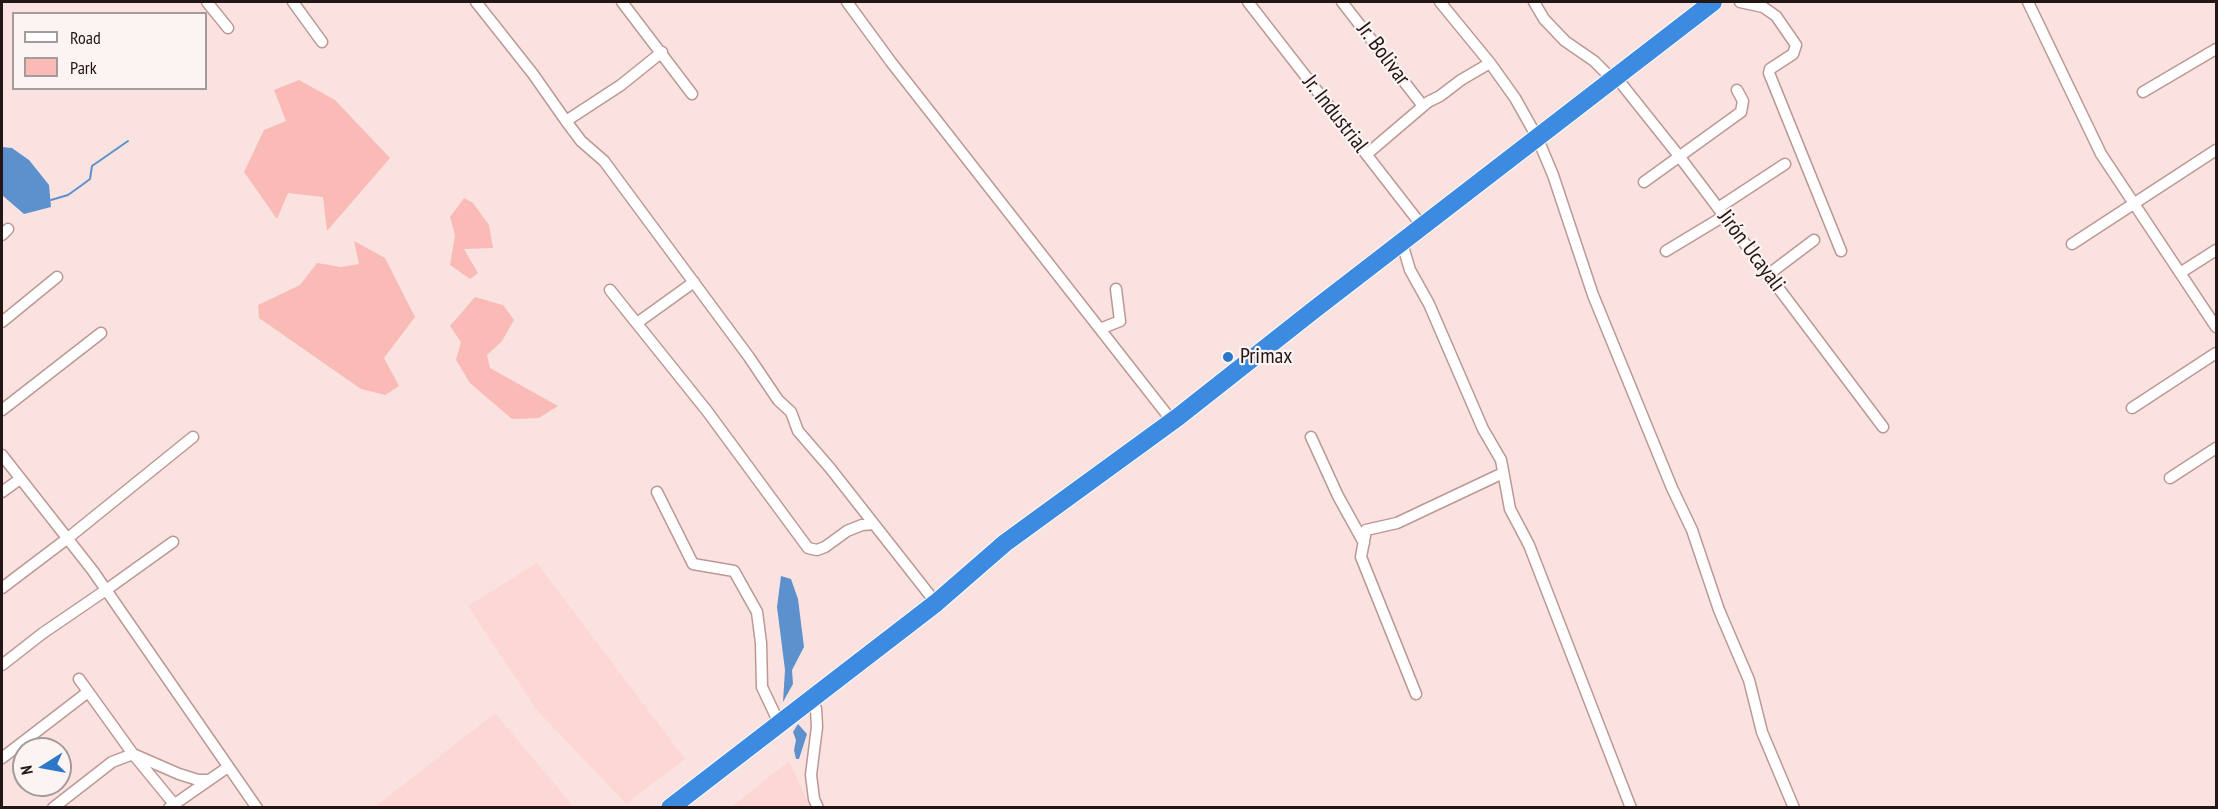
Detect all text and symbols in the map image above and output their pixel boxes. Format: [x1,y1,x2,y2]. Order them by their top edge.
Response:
legend [12,12,207,90]
street label: Jr. Bolivar [1351,17,1415,91]
text: Road [70,26,101,49]
text: Park [70,56,97,79]
street label: Jr. Industrial [1297,70,1373,158]
street label: Jirón Ucayali [1712,205,1790,297]
place label: Primax [1240,344,1292,370]
marker: Primax [1221,350,1235,364]
north arrow [12,737,72,797]
text: N [16,764,37,776]

